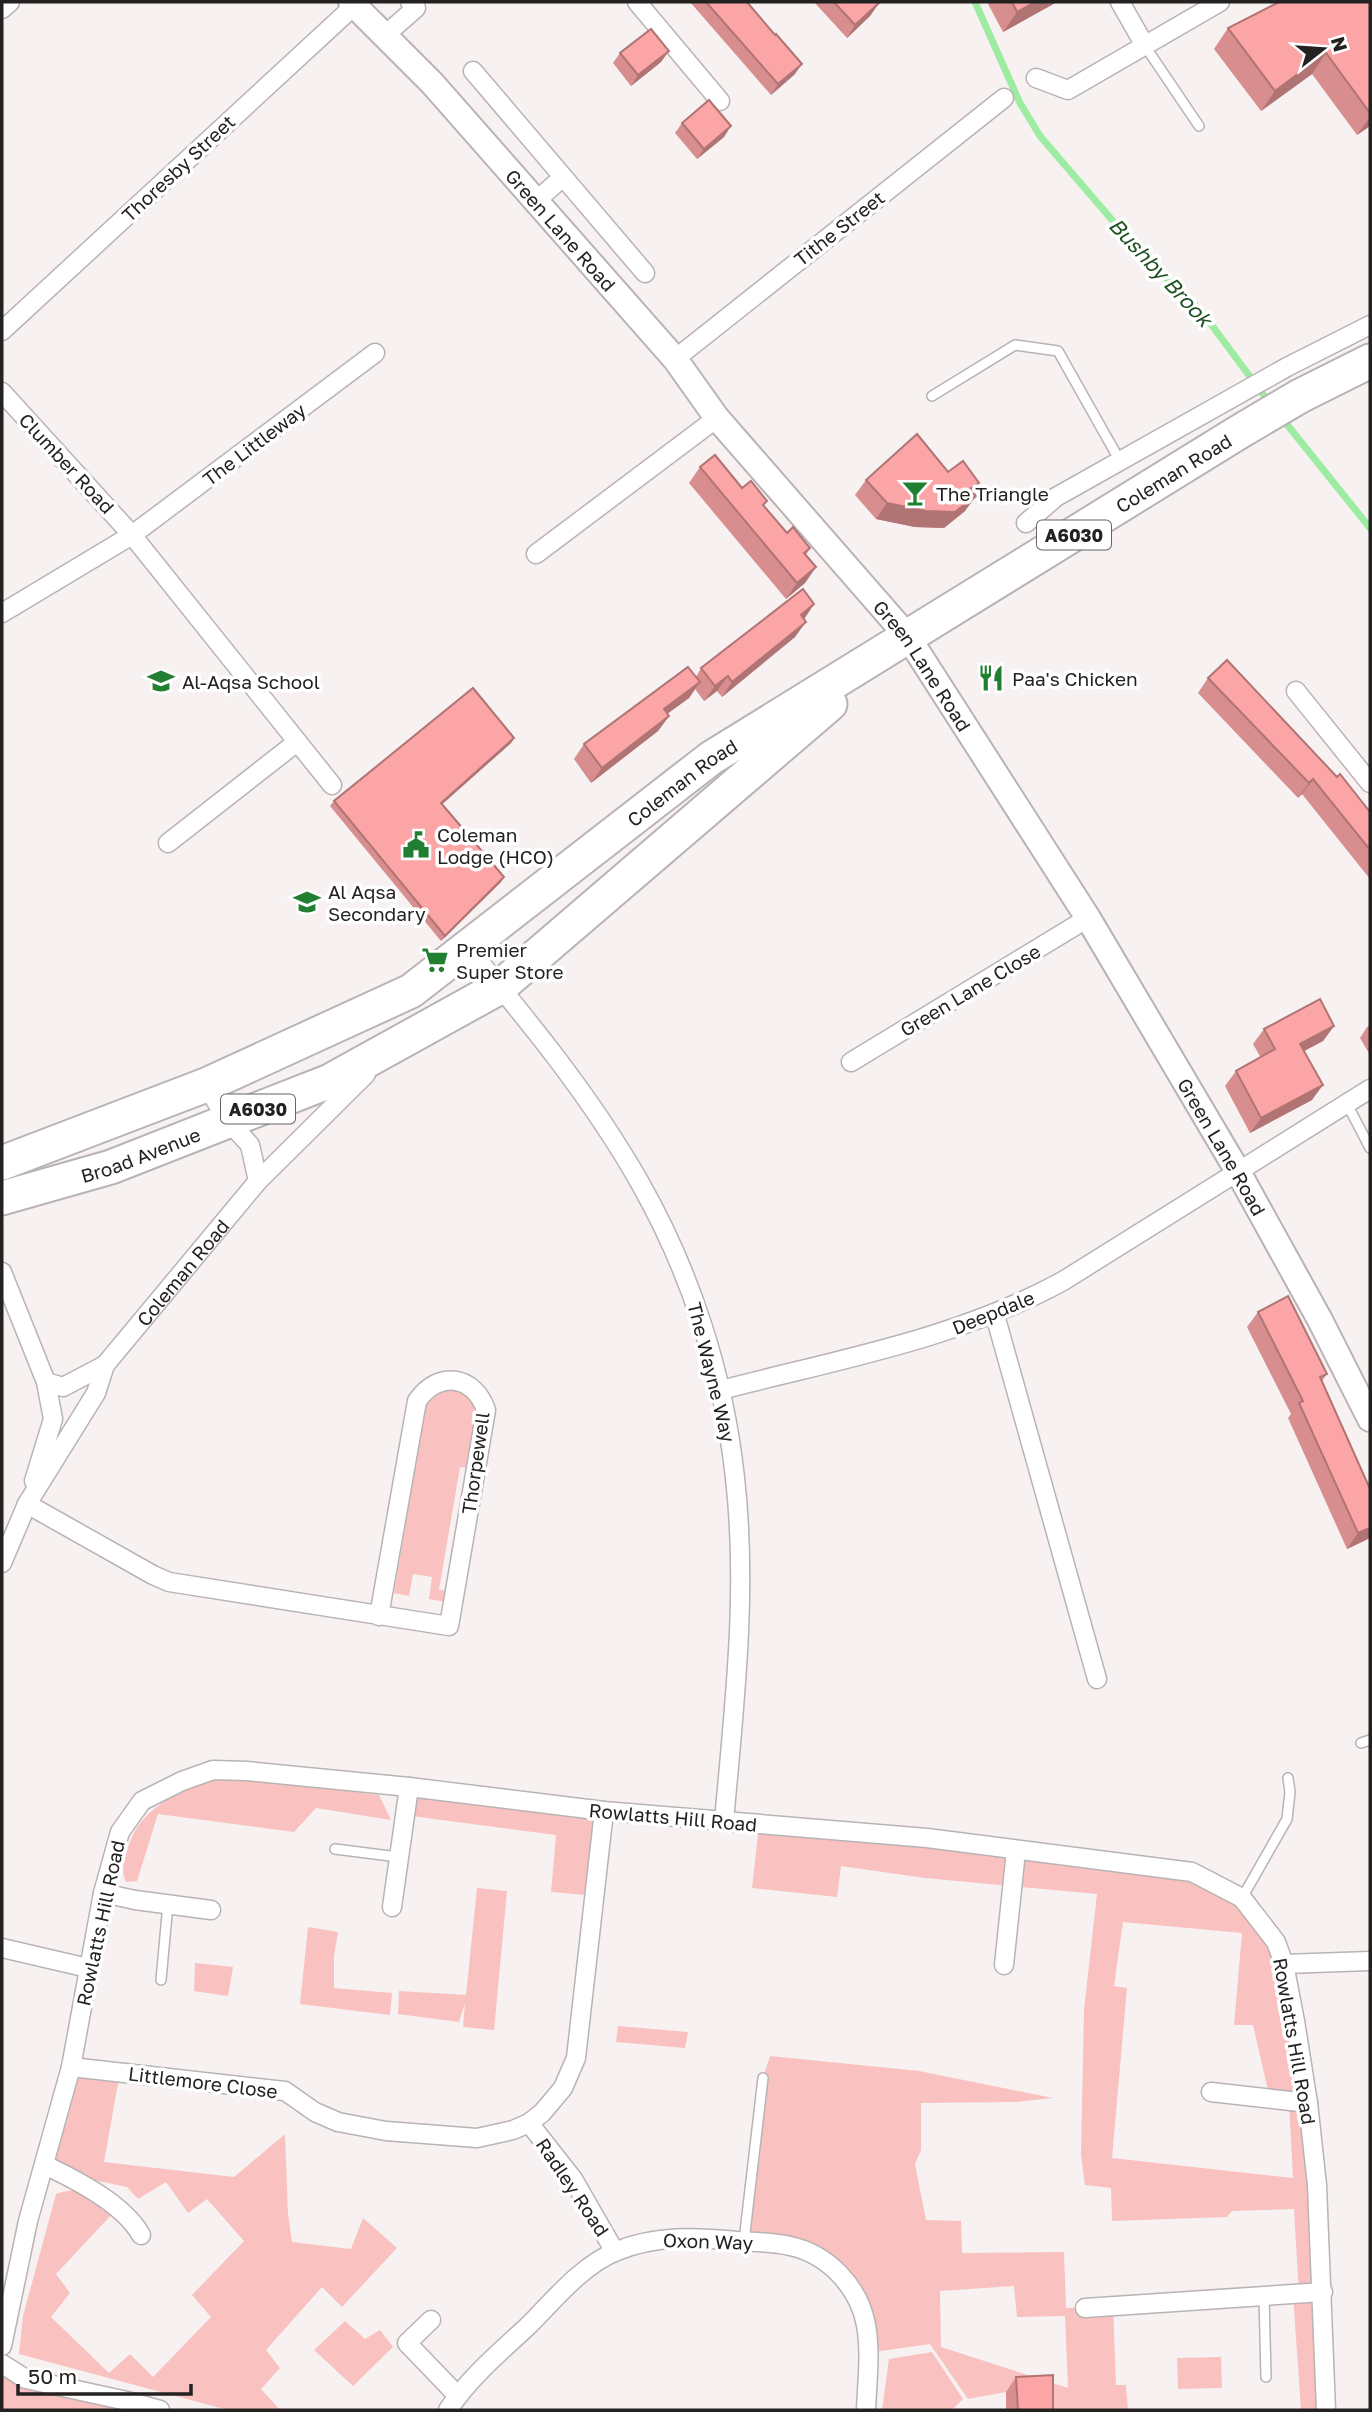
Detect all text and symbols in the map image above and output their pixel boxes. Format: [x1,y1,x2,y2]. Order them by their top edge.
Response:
north arrow [1288,14,1358,84]
text: N [1327,34,1353,54]
street label: Thoresby Street [117,110,239,226]
street label: Green Lane Road [501,164,621,295]
street label: Tithe Street [789,186,889,270]
water label: Bushby Brook [1104,212,1220,333]
street label: The Littleway [198,398,310,490]
street label: Clumber Road [15,408,119,518]
street label: Coleman Road [1111,428,1235,517]
bar icon: The Triangle [900,478,930,508]
place label: The Triangle [936,482,1049,505]
road number: A6030 [1037,520,1111,550]
street label: Green Lane Road [869,595,977,735]
restaurant icon: Paa's Chicken [976,663,1006,693]
school or university icon: Al-Aqsa School [146,666,176,696]
place label: Paa's Chicken [1012,667,1138,690]
place label: Al-Aqsa School [182,670,320,693]
street label: Coleman Road [622,733,741,831]
place label: Coleman Lodge (HCO) [437,823,554,868]
public building icon: Coleman Lodge (HCO) [401,830,431,860]
place label: Al Aqsa Secondary [328,880,426,925]
school or university icon: Al Aqsa Secondary [292,887,322,917]
place label: Premier Super Store [456,938,564,983]
street label: Green Lane Close [896,939,1044,1041]
supermarket icon: Premier Super Store [420,945,450,975]
street label: Green Lane Road [1174,1074,1271,1219]
road number: A6030 [221,1094,295,1124]
street label: Broad Avenue [78,1122,203,1187]
street label: Coleman Road [131,1214,233,1330]
street label: Deepdale [949,1285,1037,1339]
street label: The Wayne Way [683,1300,741,1445]
street label: Thorpewell [456,1410,494,1516]
street label: Rowlatts Hill Road [588,1798,758,1836]
street label: Rowlatts Hill Road [71,1838,129,2008]
street label: Rowlatts Hill Road [1269,1956,1321,2126]
street label: Littlemore Close [127,2061,279,2103]
street label: Radley Road [532,2133,614,2241]
street label: Oxon Way [662,2228,754,2254]
scale bar [18,2352,191,2396]
text: 50 m [28,2363,77,2389]

